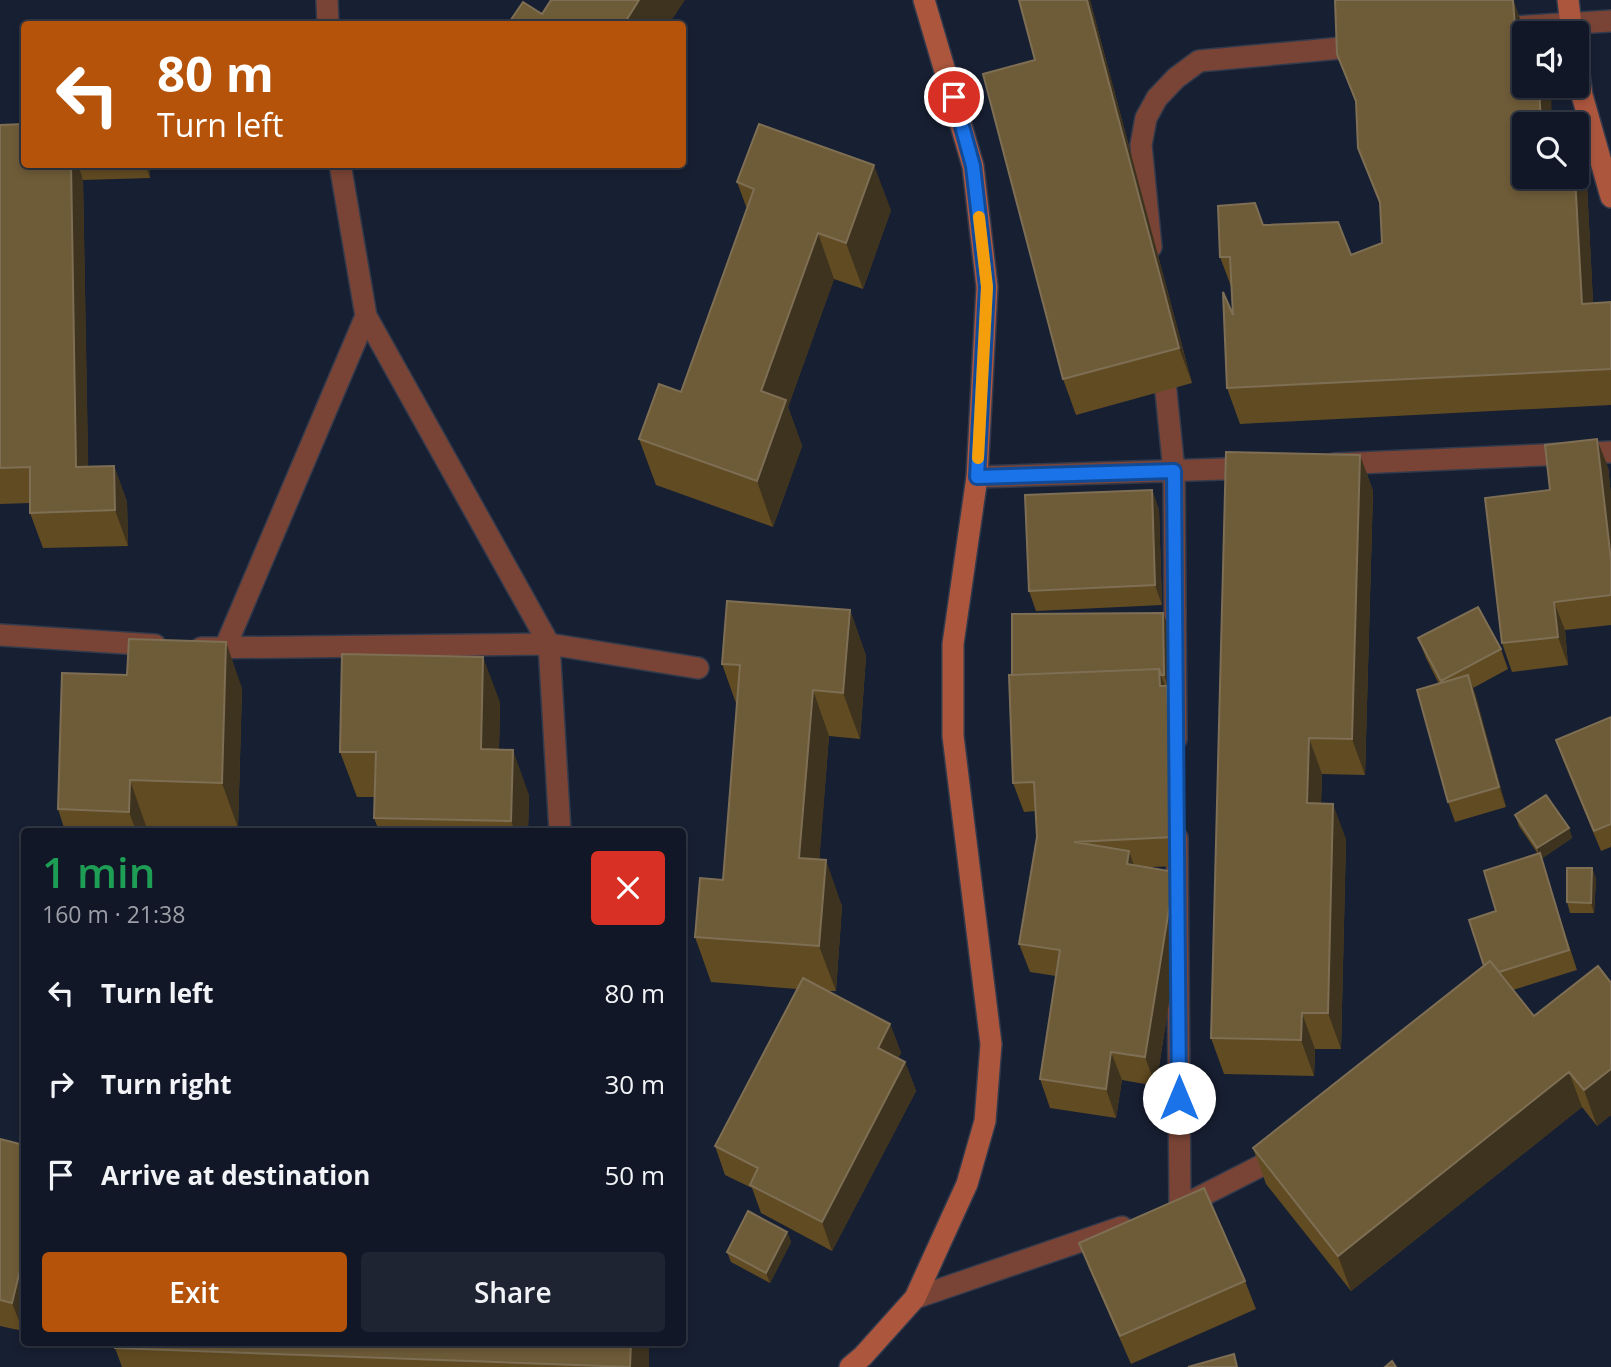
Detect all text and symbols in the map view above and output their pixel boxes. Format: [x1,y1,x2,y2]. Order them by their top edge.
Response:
map controls [1512,21,1589,189]
button: sound [1512,21,1589,98]
text: 80 m [157,40,274,106]
icon: left [42,49,133,140]
pin [924,67,984,127]
icon: arrive [935,78,973,116]
text: Turn left [157,103,283,146]
button: search [1512,112,1589,189]
text: 1 min [42,843,155,900]
button: close [591,851,665,925]
text: 160 m · 21:38 [42,898,185,930]
icon: left [42,974,80,1012]
text: Turn left [101,975,213,1011]
text: 80 m [604,975,665,1011]
position arrow [1142,1061,1216,1135]
icon: right [42,1065,80,1103]
text: Turn right [101,1066,232,1102]
text: 30 m [604,1066,665,1102]
icon: arrive [42,1156,80,1194]
text: Arrive at destination [101,1157,370,1193]
text: 50 m [604,1157,665,1193]
button: Exit [42,1252,347,1332]
button: Share [361,1252,665,1332]

